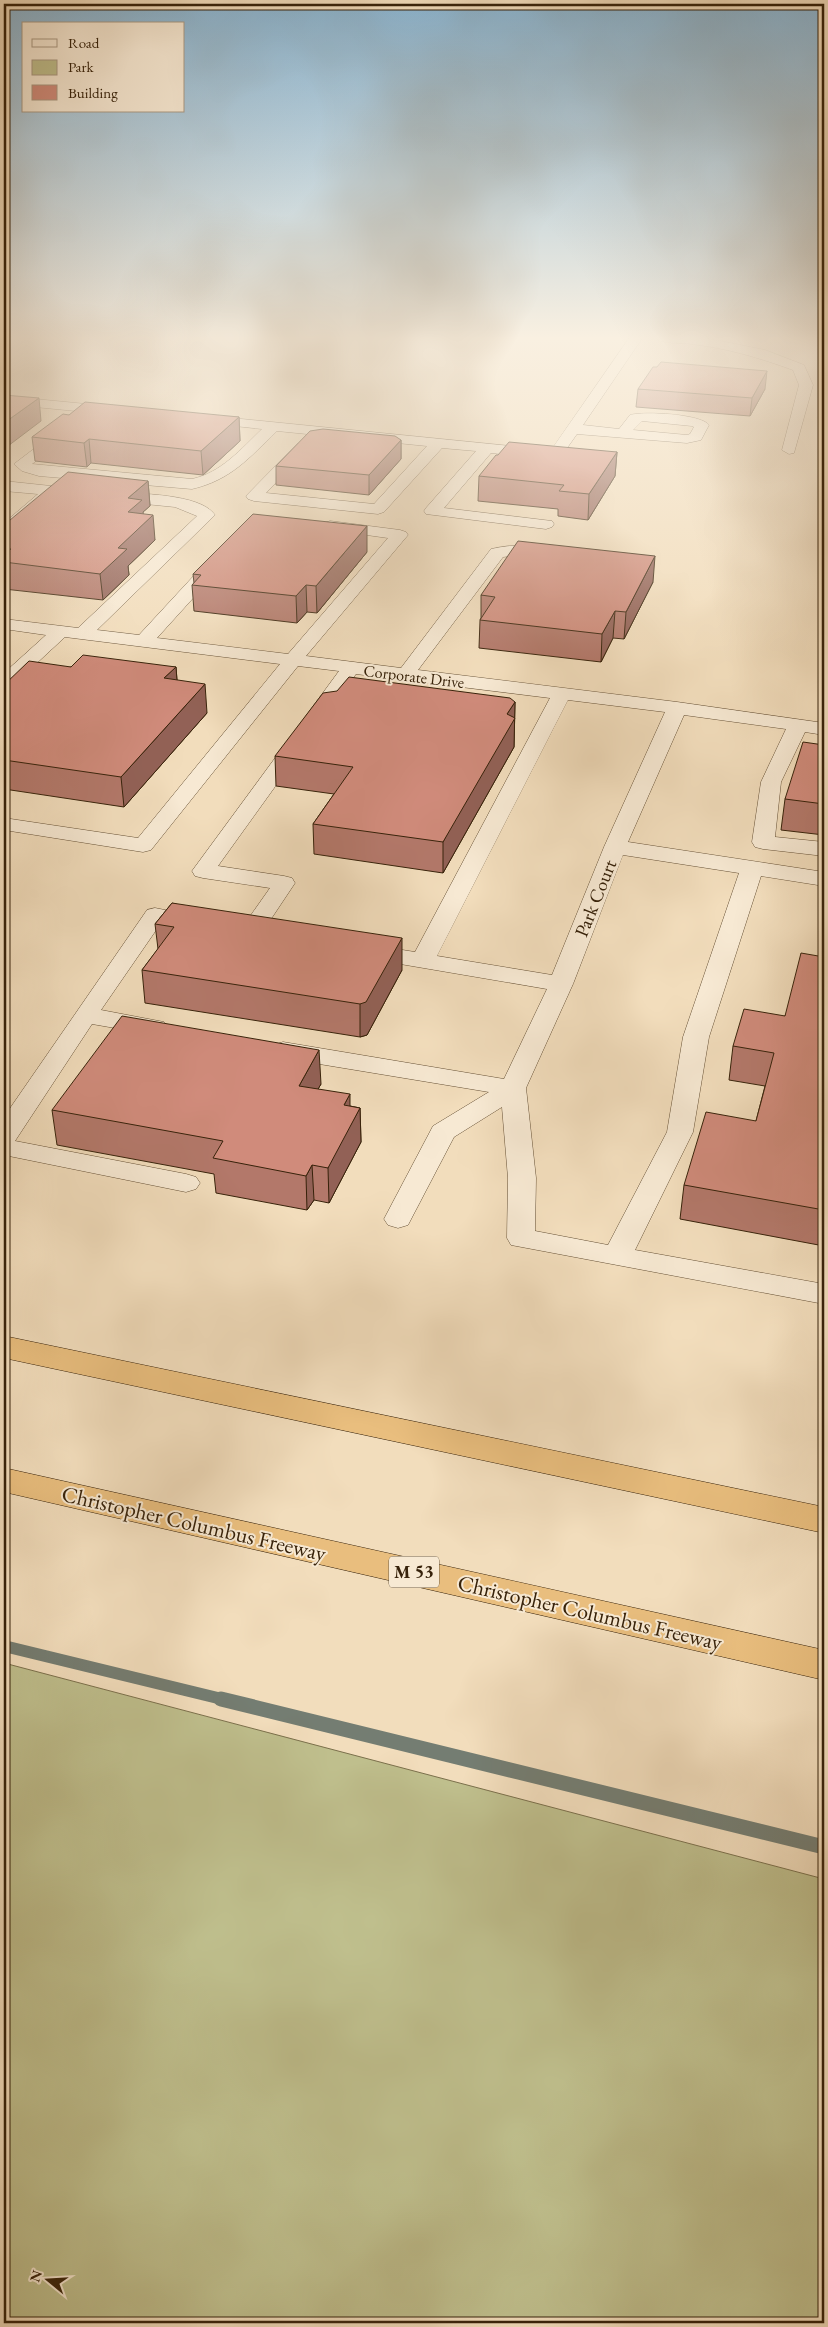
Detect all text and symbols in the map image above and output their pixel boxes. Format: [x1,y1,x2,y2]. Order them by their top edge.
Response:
legend [22,22,185,112]
text: Road [68,33,100,52]
text: Park [68,57,95,76]
text: Building [68,83,118,102]
street label: Corporate Drive [362,660,465,693]
street label: Park Court [569,856,622,941]
street label: Christopher Columbus Freeway [59,1479,329,1568]
road number: M 53 [389,1556,439,1588]
street label: Christopher Columbus Freeway [455,1568,725,1657]
north arrow [22,2254,72,2304]
text: N [25,2267,46,2284]

